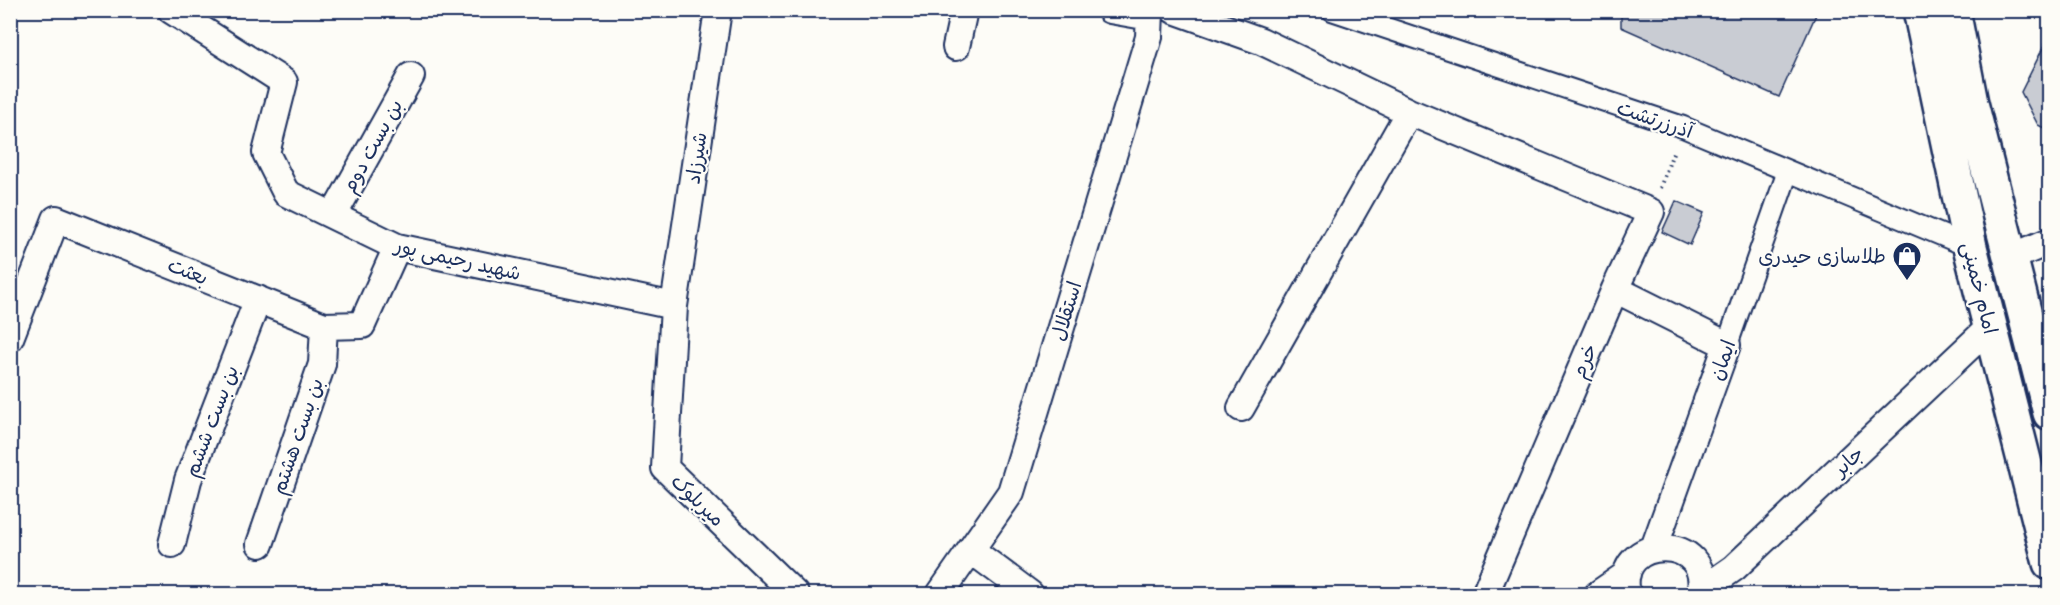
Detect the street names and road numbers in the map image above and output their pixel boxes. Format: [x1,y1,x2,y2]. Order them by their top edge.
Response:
street label: آذرزرتشت [1612,90,1699,149]
street label: بن بست دوم [332,93,413,200]
street label: شیرزاد [676,130,717,186]
street label: شهید رحیمی پور [389,228,524,291]
street label: امام خمینی [1951,238,2008,338]
street label: بعثت [162,247,214,295]
street label: استقلال [1041,277,1092,346]
street label: ایمان [1699,335,1746,386]
street label: خرم [1561,338,1607,384]
street label: بن بست ششم [174,360,249,483]
street label: بن بست هشتم [261,373,334,499]
street label: جابر [1823,437,1872,487]
street label: میربلوک [662,465,733,536]

